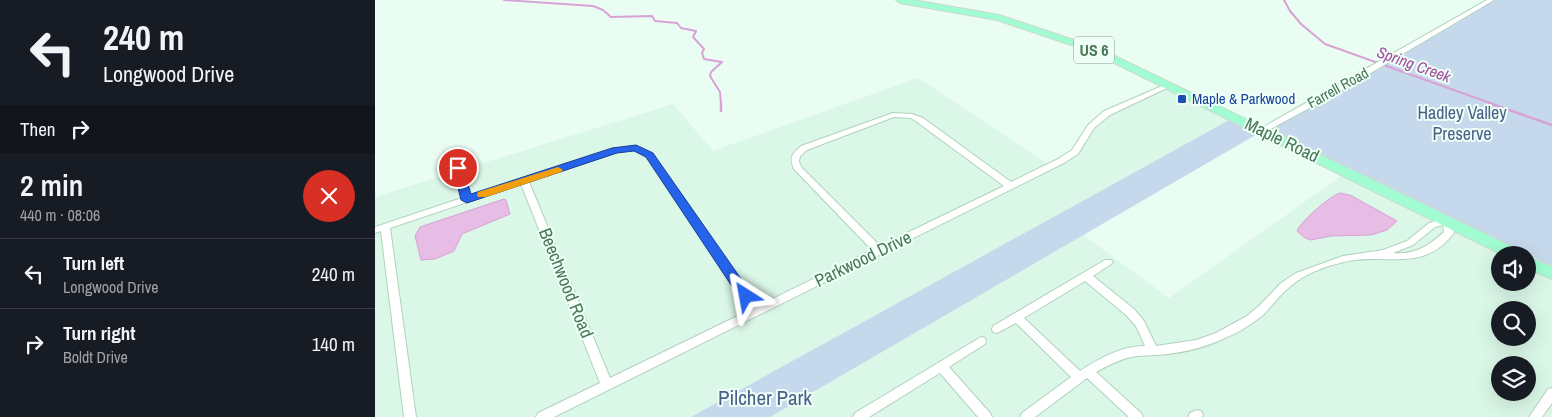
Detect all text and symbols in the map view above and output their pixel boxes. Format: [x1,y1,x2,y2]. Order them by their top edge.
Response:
text: 240 m [103,14,184,61]
icon: left [20,20,85,85]
road number: US 6 [1074,36,1114,64]
water label: Spring Creek [1374,40,1454,88]
text: Longwood Drive [103,59,234,89]
street label: Farrell Road [1303,62,1372,113]
place label: Maple & Parkwood [1192,88,1295,109]
marker: Maple & Parkwood [1176,93,1188,105]
park label: Hadley Valley Preserve [1417,100,1507,146]
street label: Maple Road [1241,111,1323,168]
icon: right [66,115,94,143]
text: Then [20,116,56,142]
pin [437,147,479,189]
icon: arrive [444,154,472,182]
text: 2 min [20,165,83,205]
button: close [303,170,355,222]
text: 440 m · 08:06 [20,204,100,226]
street label: Beechwood Road [533,224,600,342]
street label: Parkwood Drive [810,224,915,293]
map controls [1491,246,1536,401]
button: sound [1491,246,1536,291]
text: Turn left [63,250,124,276]
icon: left [20,260,48,288]
text: 240 m [312,261,355,287]
position arrow [719,269,771,321]
text: Longwood Drive [63,276,159,298]
button: search [1491,301,1536,346]
text: Turn right [63,320,135,346]
icon: right [20,330,48,358]
text: 140 m [312,331,355,357]
text: Boldt Drive [63,346,128,368]
button: layers [1491,356,1536,401]
park label: Pilcher Park [718,383,812,412]

